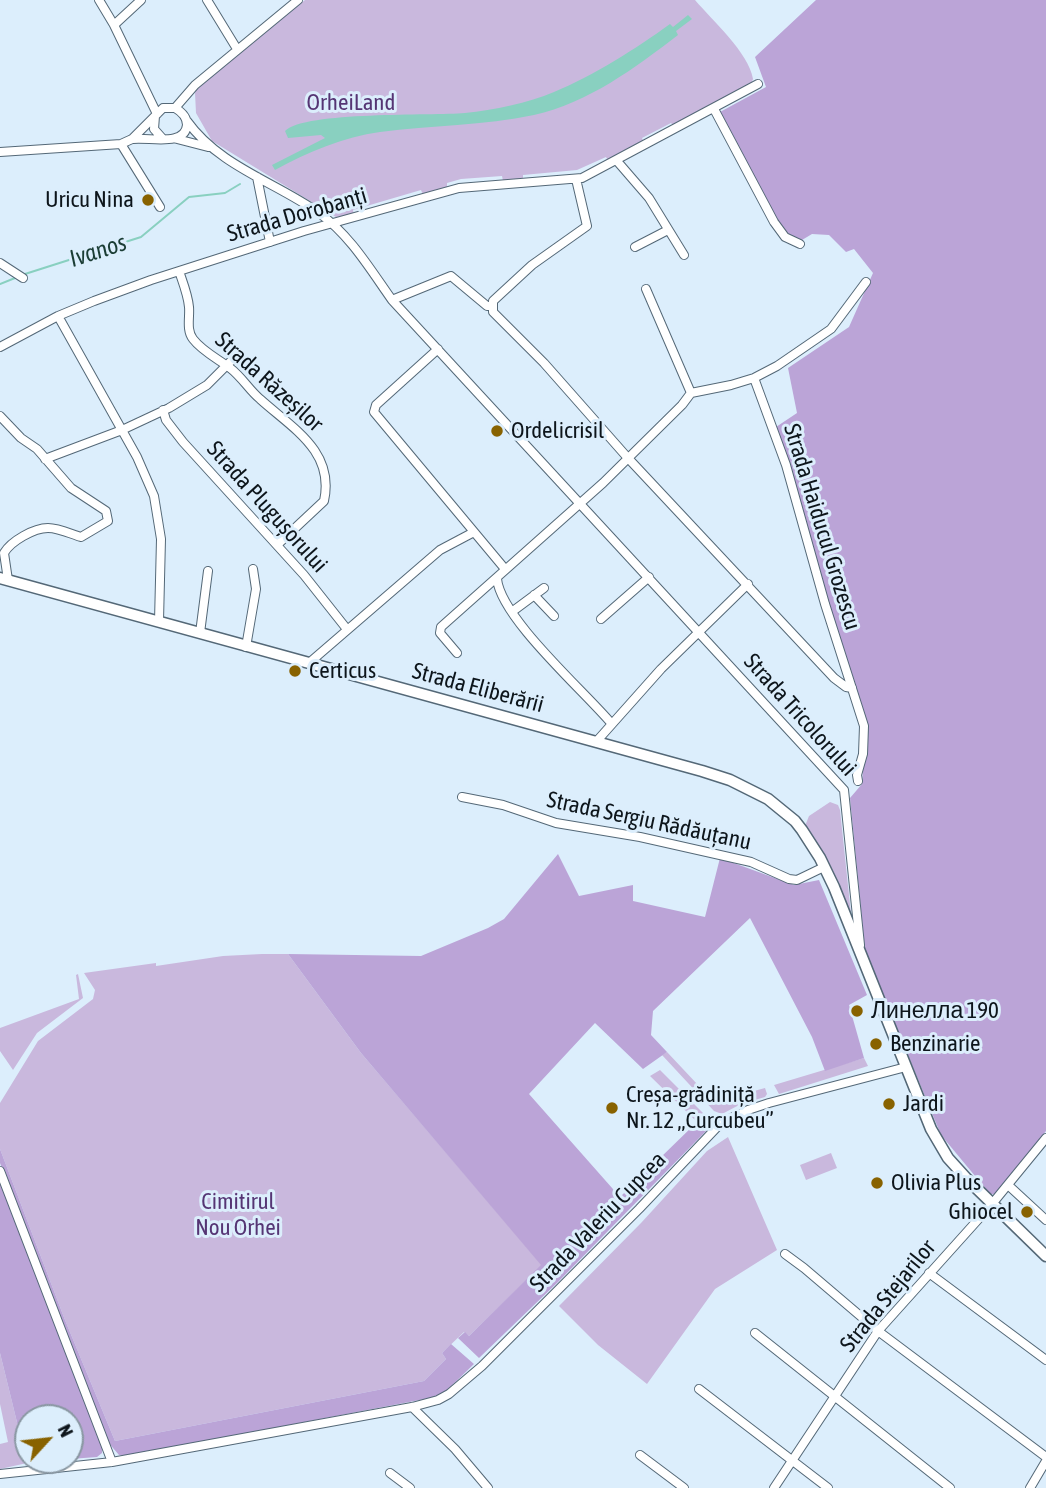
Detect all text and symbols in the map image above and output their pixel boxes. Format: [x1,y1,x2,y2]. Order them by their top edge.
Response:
park label: OrheiLand [307,89,395,117]
street label: Strada Dorobanți [224,182,370,248]
place label: Uricu Nina [45,186,134,214]
marker: Uricu Nina [140,192,156,208]
water label: Ivanos [66,228,130,274]
street label: Strada Răzeșilor [209,326,329,438]
place label: Ordelicrisil [511,417,604,445]
street label: Strada Haiducul Grozescu [778,421,866,633]
marker: Ordelicrisil [489,423,505,439]
street label: Strada Plugușorului [201,436,333,578]
street label: Strada Tricolorului [738,648,862,782]
place label: Certicus [309,657,376,685]
street label: Strada Eliberării [409,657,547,719]
marker: Certicus [287,663,303,679]
street label: Strada Sergiu Rădăuțanu [544,786,754,856]
place label: Линелла 190 [871,997,999,1025]
marker: Линелла 190 [849,1003,865,1019]
place label: Benzinarie [890,1030,980,1058]
marker: Benzinarie [868,1036,884,1052]
place label: Creșa-grădiniță Nr. 12 „Curcubeu” [626,1081,774,1135]
place label: Jardi [903,1090,944,1118]
marker: Jardi [881,1096,897,1112]
marker: Creșa-grădiniță Nr. 12 „Curcubeu” [604,1100,620,1116]
street label: Strada Valeriu Cupcea [524,1146,672,1298]
place label: Olivia Plus [891,1169,981,1197]
marker: Olivia Plus [869,1175,885,1191]
park label: Cimitirul Nou Orhei [195,1188,281,1242]
place label: Ghiocel [949,1198,1013,1226]
marker: Ghiocel [1019,1204,1035,1220]
street label: Strada Stejarilor [834,1234,942,1358]
north arrow [14,1404,84,1474]
text: N [54,1420,78,1440]

